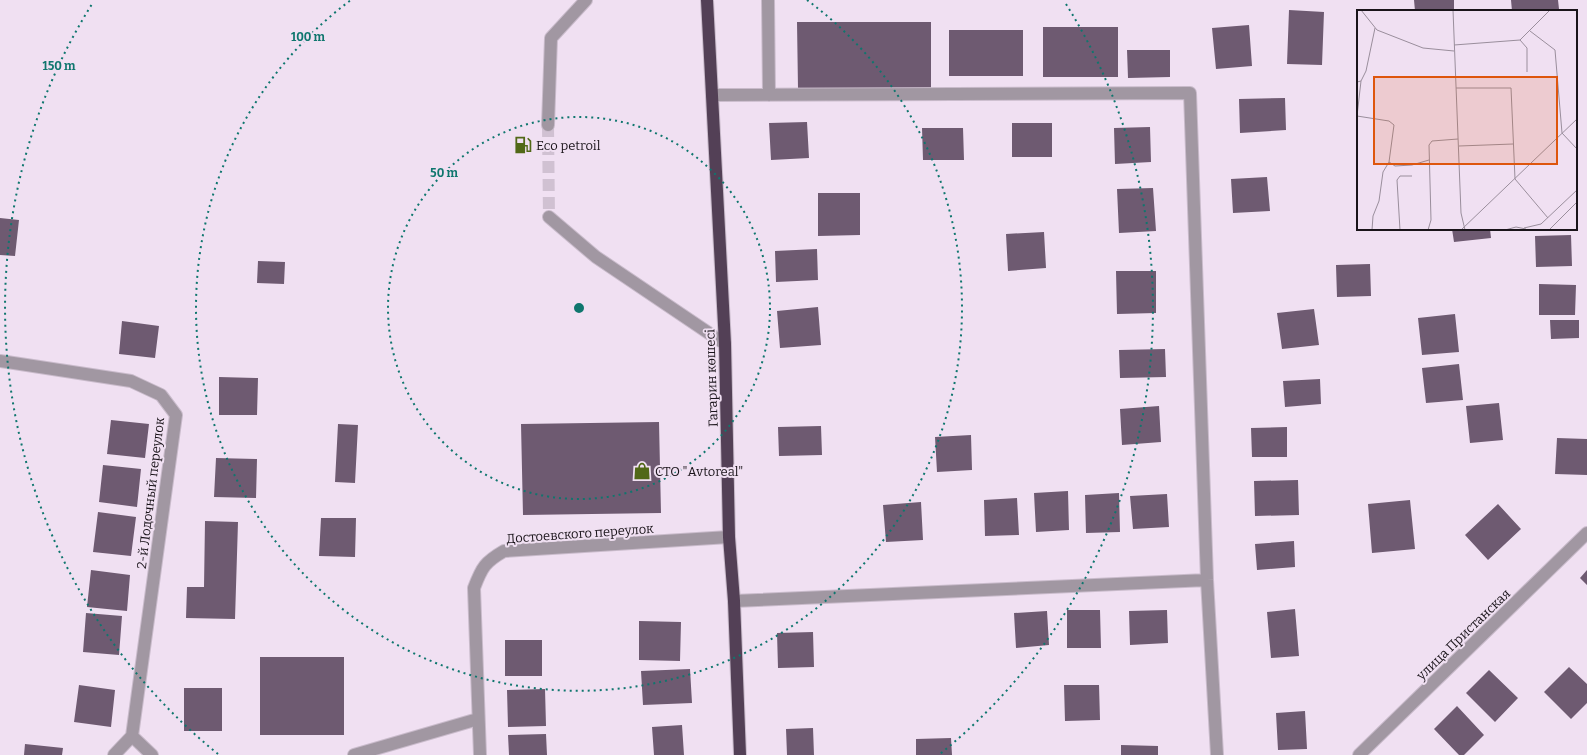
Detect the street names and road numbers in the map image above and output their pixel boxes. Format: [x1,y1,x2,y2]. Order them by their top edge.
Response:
street label: Гагарин көшесі [702,329,721,427]
street label: 2-й Лодочный переулок [134,416,167,570]
street label: Достоевского переулок [506,521,655,546]
street label: улица Пристанская [1413,586,1513,684]

